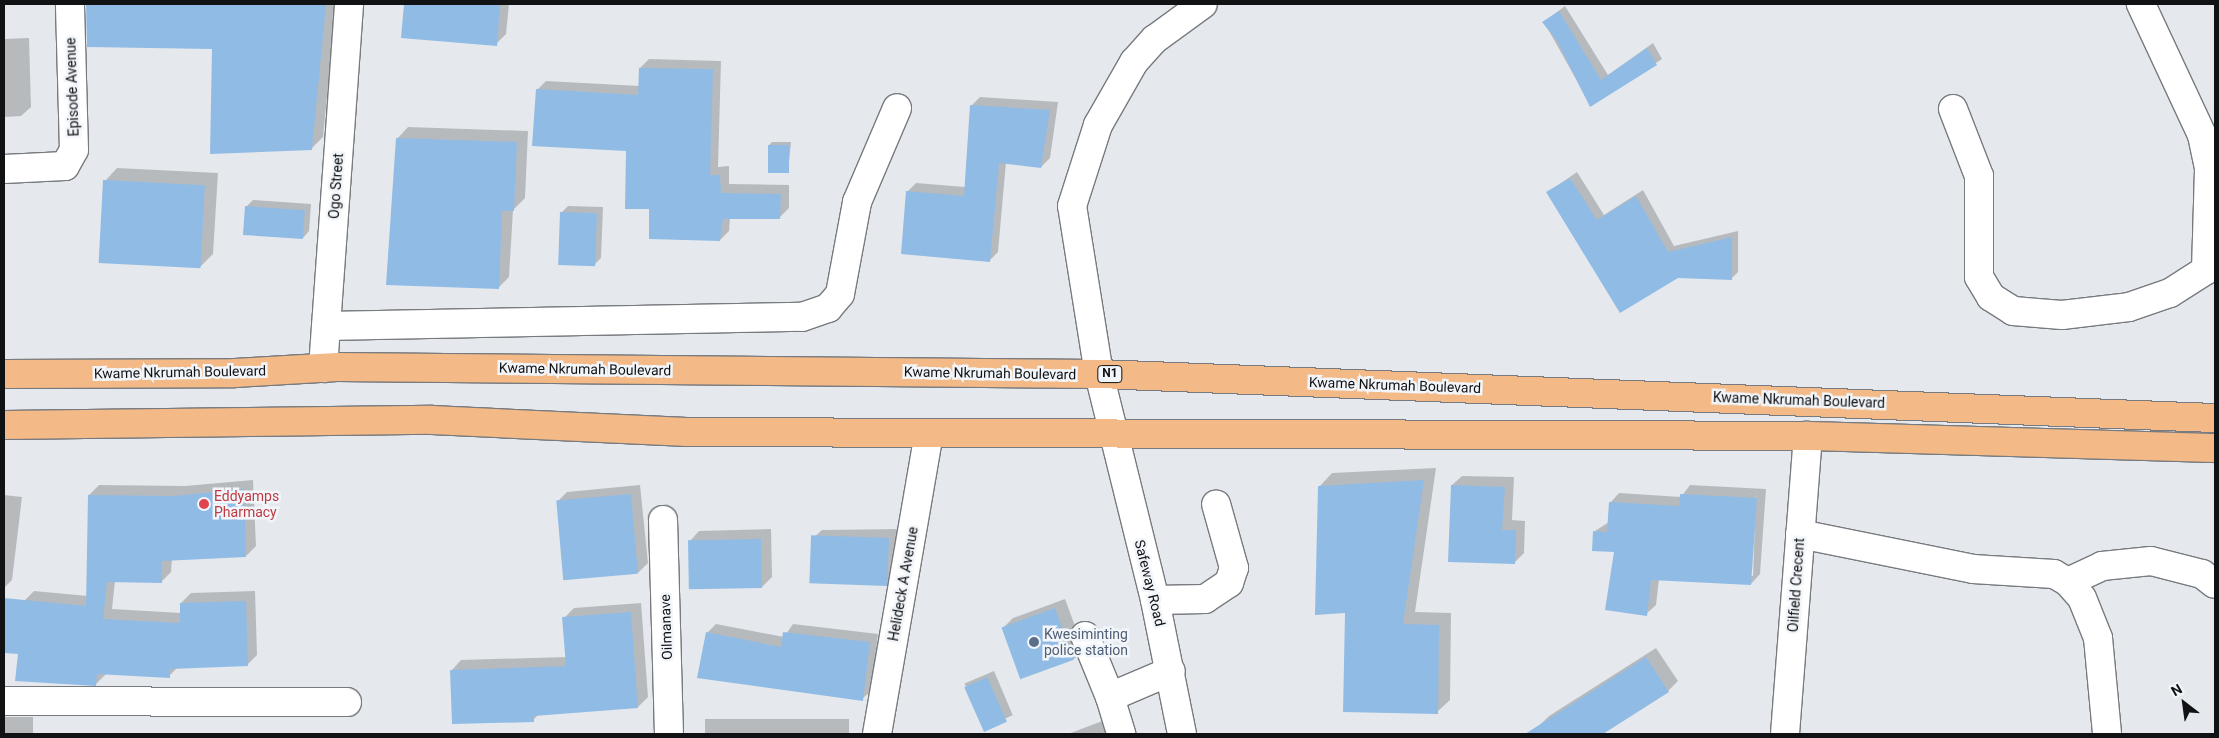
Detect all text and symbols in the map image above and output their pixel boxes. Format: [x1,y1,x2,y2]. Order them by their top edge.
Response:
street label: Episode Avenue [62,37,82,137]
street label: Ogo Street [325,153,347,219]
street label: Kwame Nkrumah Boulevard [499,359,671,379]
street label: Kwame Nkrumah Boulevard [94,362,266,382]
street label: Kwame Nkrumah Boulevard [904,363,1076,383]
road number: N1 [1096,364,1124,384]
street label: Kwame Nkrumah Boulevard [1309,374,1481,396]
street label: Kwame Nkrumah Boulevard [1713,389,1885,411]
place label: Eddyamps Pharmacy [214,488,279,520]
marker: Eddyamps Pharmacy [198,498,210,510]
street label: Helideck A Avenue [885,526,921,642]
street label: Oilfield Crecent [1784,537,1808,633]
street label: Safeway Road [1131,538,1169,628]
street label: Oilmanave [656,594,676,660]
place label: Kwesiminting police station [1044,626,1128,658]
marker: Kwesiminting police station [1028,636,1040,648]
north arrow [2159,678,2209,728]
text: N [2168,681,2185,699]

